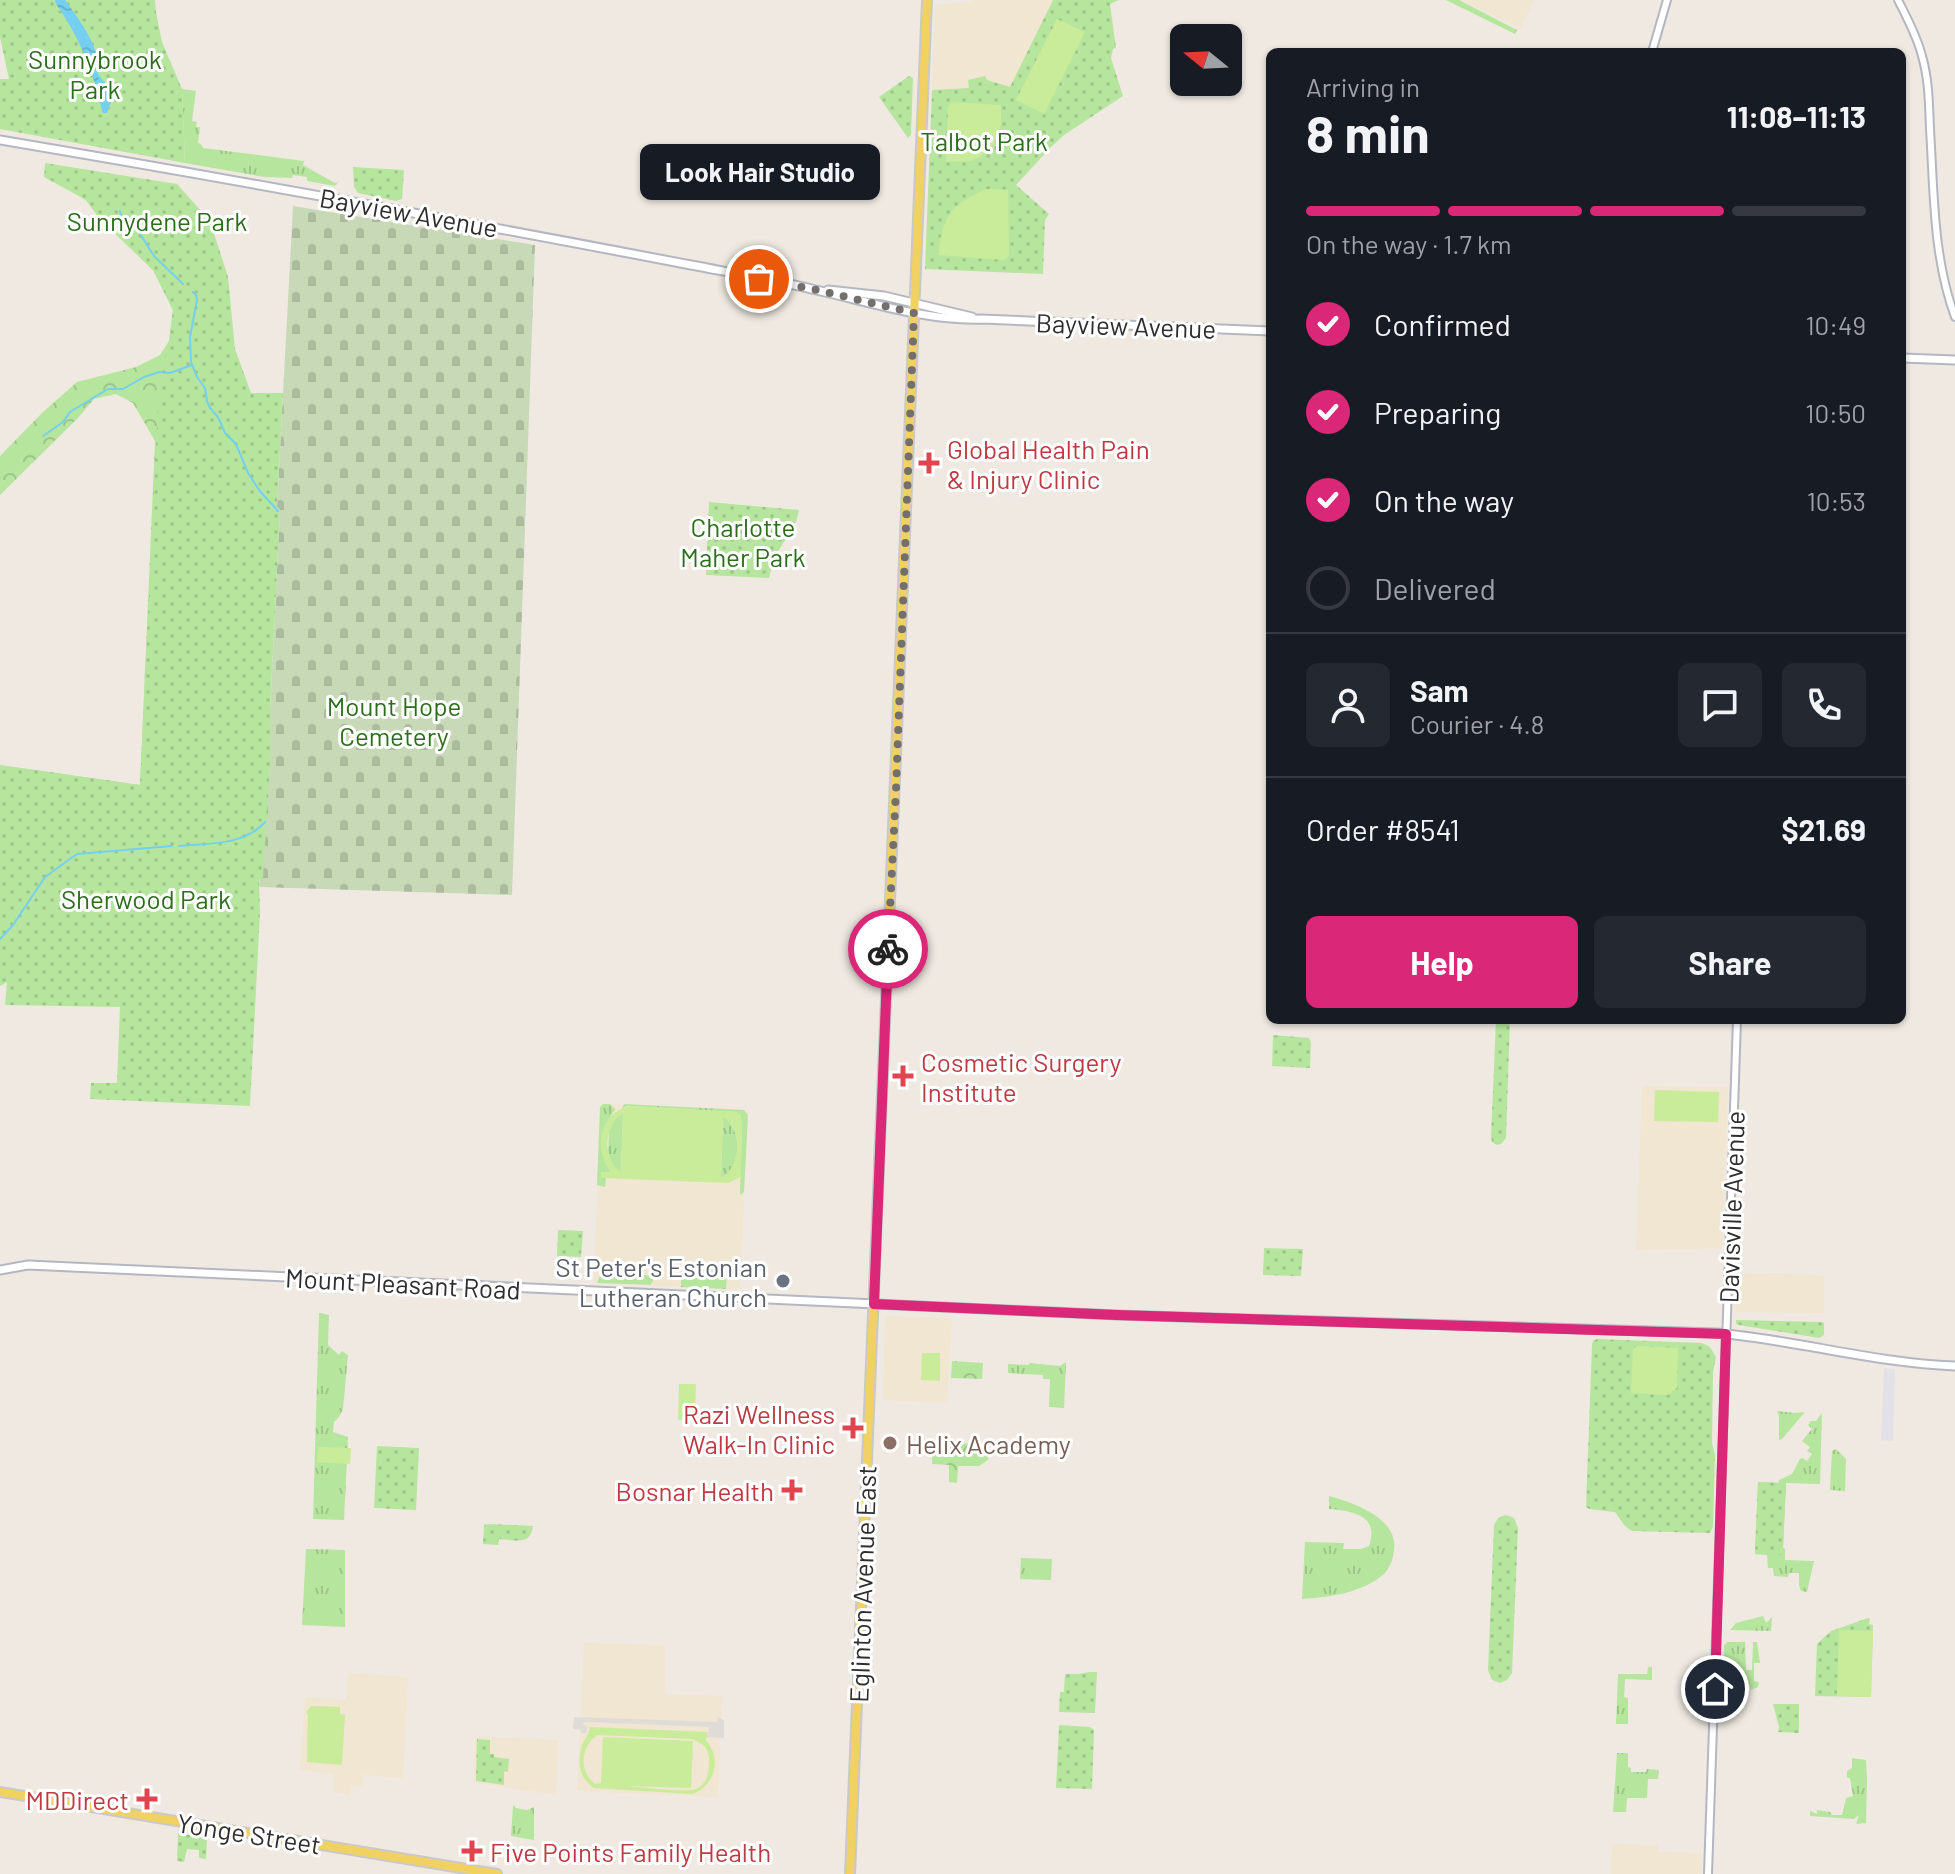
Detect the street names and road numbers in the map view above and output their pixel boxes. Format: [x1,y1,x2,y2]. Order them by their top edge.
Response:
street label: Bayview Avenue [318,181,500,243]
street label: Bayview Avenue [1035,306,1217,344]
street label: Davisville Avenue [1712,1110,1750,1304]
street label: Mount Pleasant Road [284,1261,522,1305]
street label: Eglinton Avenue East [842,1465,882,1703]
street label: Yonge Street [175,1806,323,1860]

